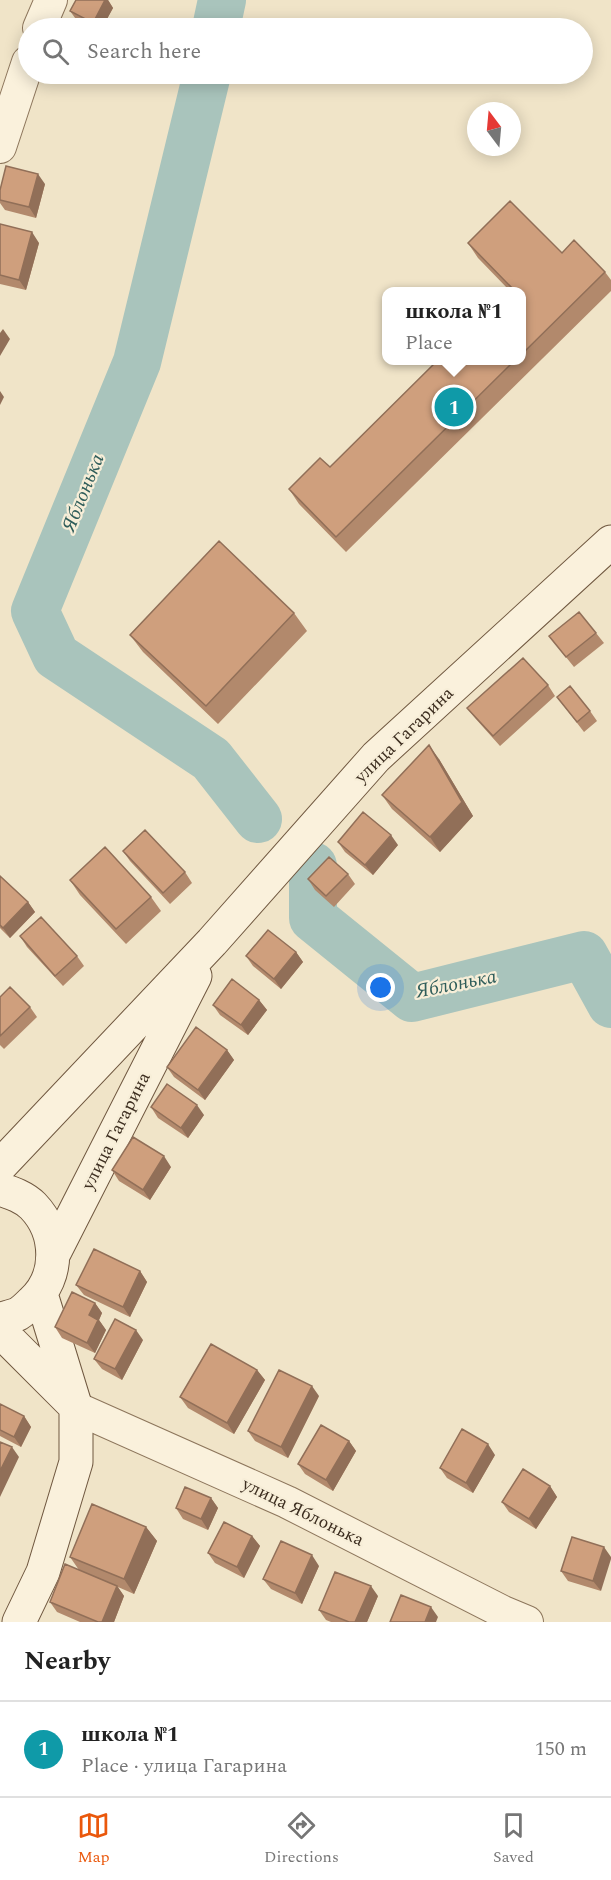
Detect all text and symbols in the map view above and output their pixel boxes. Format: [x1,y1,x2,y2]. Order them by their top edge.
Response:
search box [18,18,593,84]
icon: search [39,35,72,68]
text: Search here [87,35,201,68]
north arrow [467,102,521,156]
popup [382,287,526,365]
text: школа №1 [405,295,503,328]
text: Place [405,328,453,358]
pin: 1 [434,384,474,430]
water label: Яблонька [53,449,112,538]
street label: улица Гагарина [347,680,460,790]
water label: Яблонька [412,961,499,1007]
your location [366,973,395,1002]
street label: улица Гагарина [74,1067,157,1196]
street label: улица Яблонька [236,1470,369,1553]
text: Nearby [24,1641,110,1681]
text: школа №1 [81,1718,179,1751]
text: 1 [38,1734,49,1764]
text: 150 m [535,1734,587,1764]
text: Place · улица Гагарина [81,1751,287,1781]
tab: Map [77,1809,110,1869]
tab: Directions [264,1809,339,1869]
tab: Saved [493,1809,534,1869]

